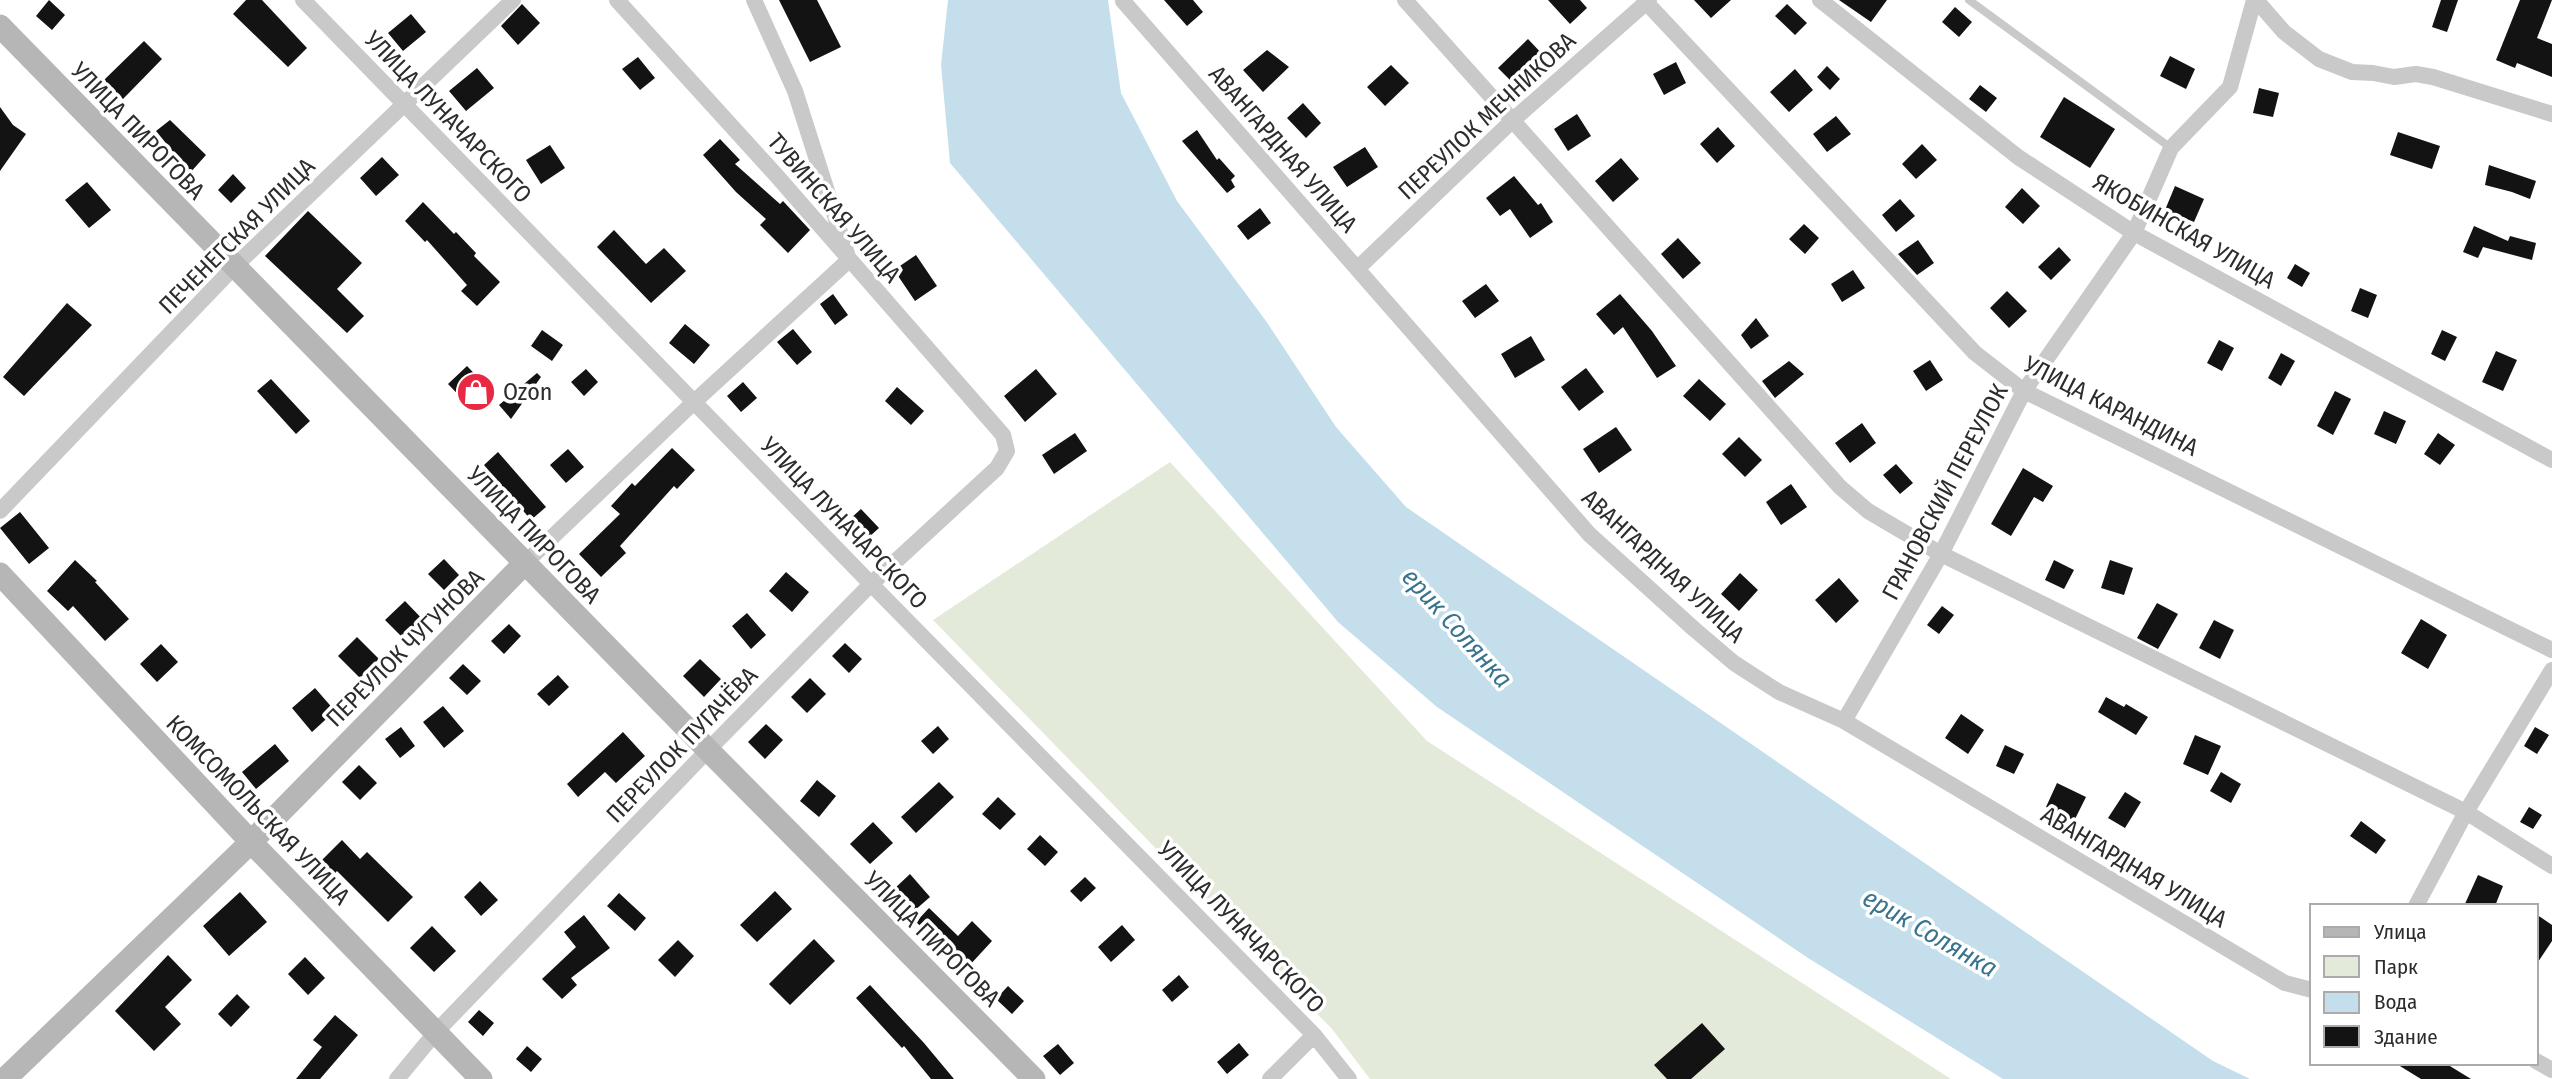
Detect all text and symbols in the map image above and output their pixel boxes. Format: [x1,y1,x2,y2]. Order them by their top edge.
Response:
street label: УЛИЦА ЛУНАЧАРСКОГО [358,25,537,209]
street label: ПЕРЕУЛОК МЕЧНИКОВА [1393,26,1582,205]
street label: УЛИЦА ПИРОГОВА [65,56,211,206]
street label: АВАНГАРДНАЯ УЛИЦА [1203,60,1363,238]
street label: ТУВИНСКАЯ УЛИЦА [762,128,907,289]
street label: ПЕЧЕНЕГСКАЯ УЛИЦА [153,152,321,320]
street label: ЯКОБИНСКАЯ УЛИЦА [2088,167,2280,295]
street label: УЛИЦА КАРАНДИНА [2018,350,2203,462]
shop icon: Ozon [455,371,497,413]
place label: Ozon [503,378,552,406]
street label: ГРАНОВСКИЙ ПЕРЕУЛОК [1876,379,2014,605]
street label: УЛИЦА ЛУНАЧАРСКОГО [754,431,933,615]
street label: УЛИЦА ПИРОГОВА [461,460,607,610]
street label: АВАНГАРДНАЯ УЛИЦА [1576,484,1750,649]
water label: ерик Солянка [1395,562,1519,694]
street label: ПЕРЕУЛОК ЧУГУНОВА [320,563,490,733]
street label: ПЕРЕУЛОК ПУГАЧЁВА [601,661,764,829]
street label: КОМСОМОЛЬСКАЯ УЛИЦА [160,710,356,911]
street label: АВАНГАРДНАЯ УЛИЦА [2036,801,2232,934]
street label: УЛИЦА ЛУНАЧАРСКОГО [1151,835,1330,1019]
street label: УЛИЦА ПИРОГОВА [858,865,1006,1013]
water label: ерик Солянка [1857,882,2003,984]
legend [2310,904,2538,1065]
text: Улица [2373,919,2427,945]
text: Парк [2374,954,2418,980]
text: Вода [2374,989,2417,1015]
text: Здание [2374,1024,2438,1050]

